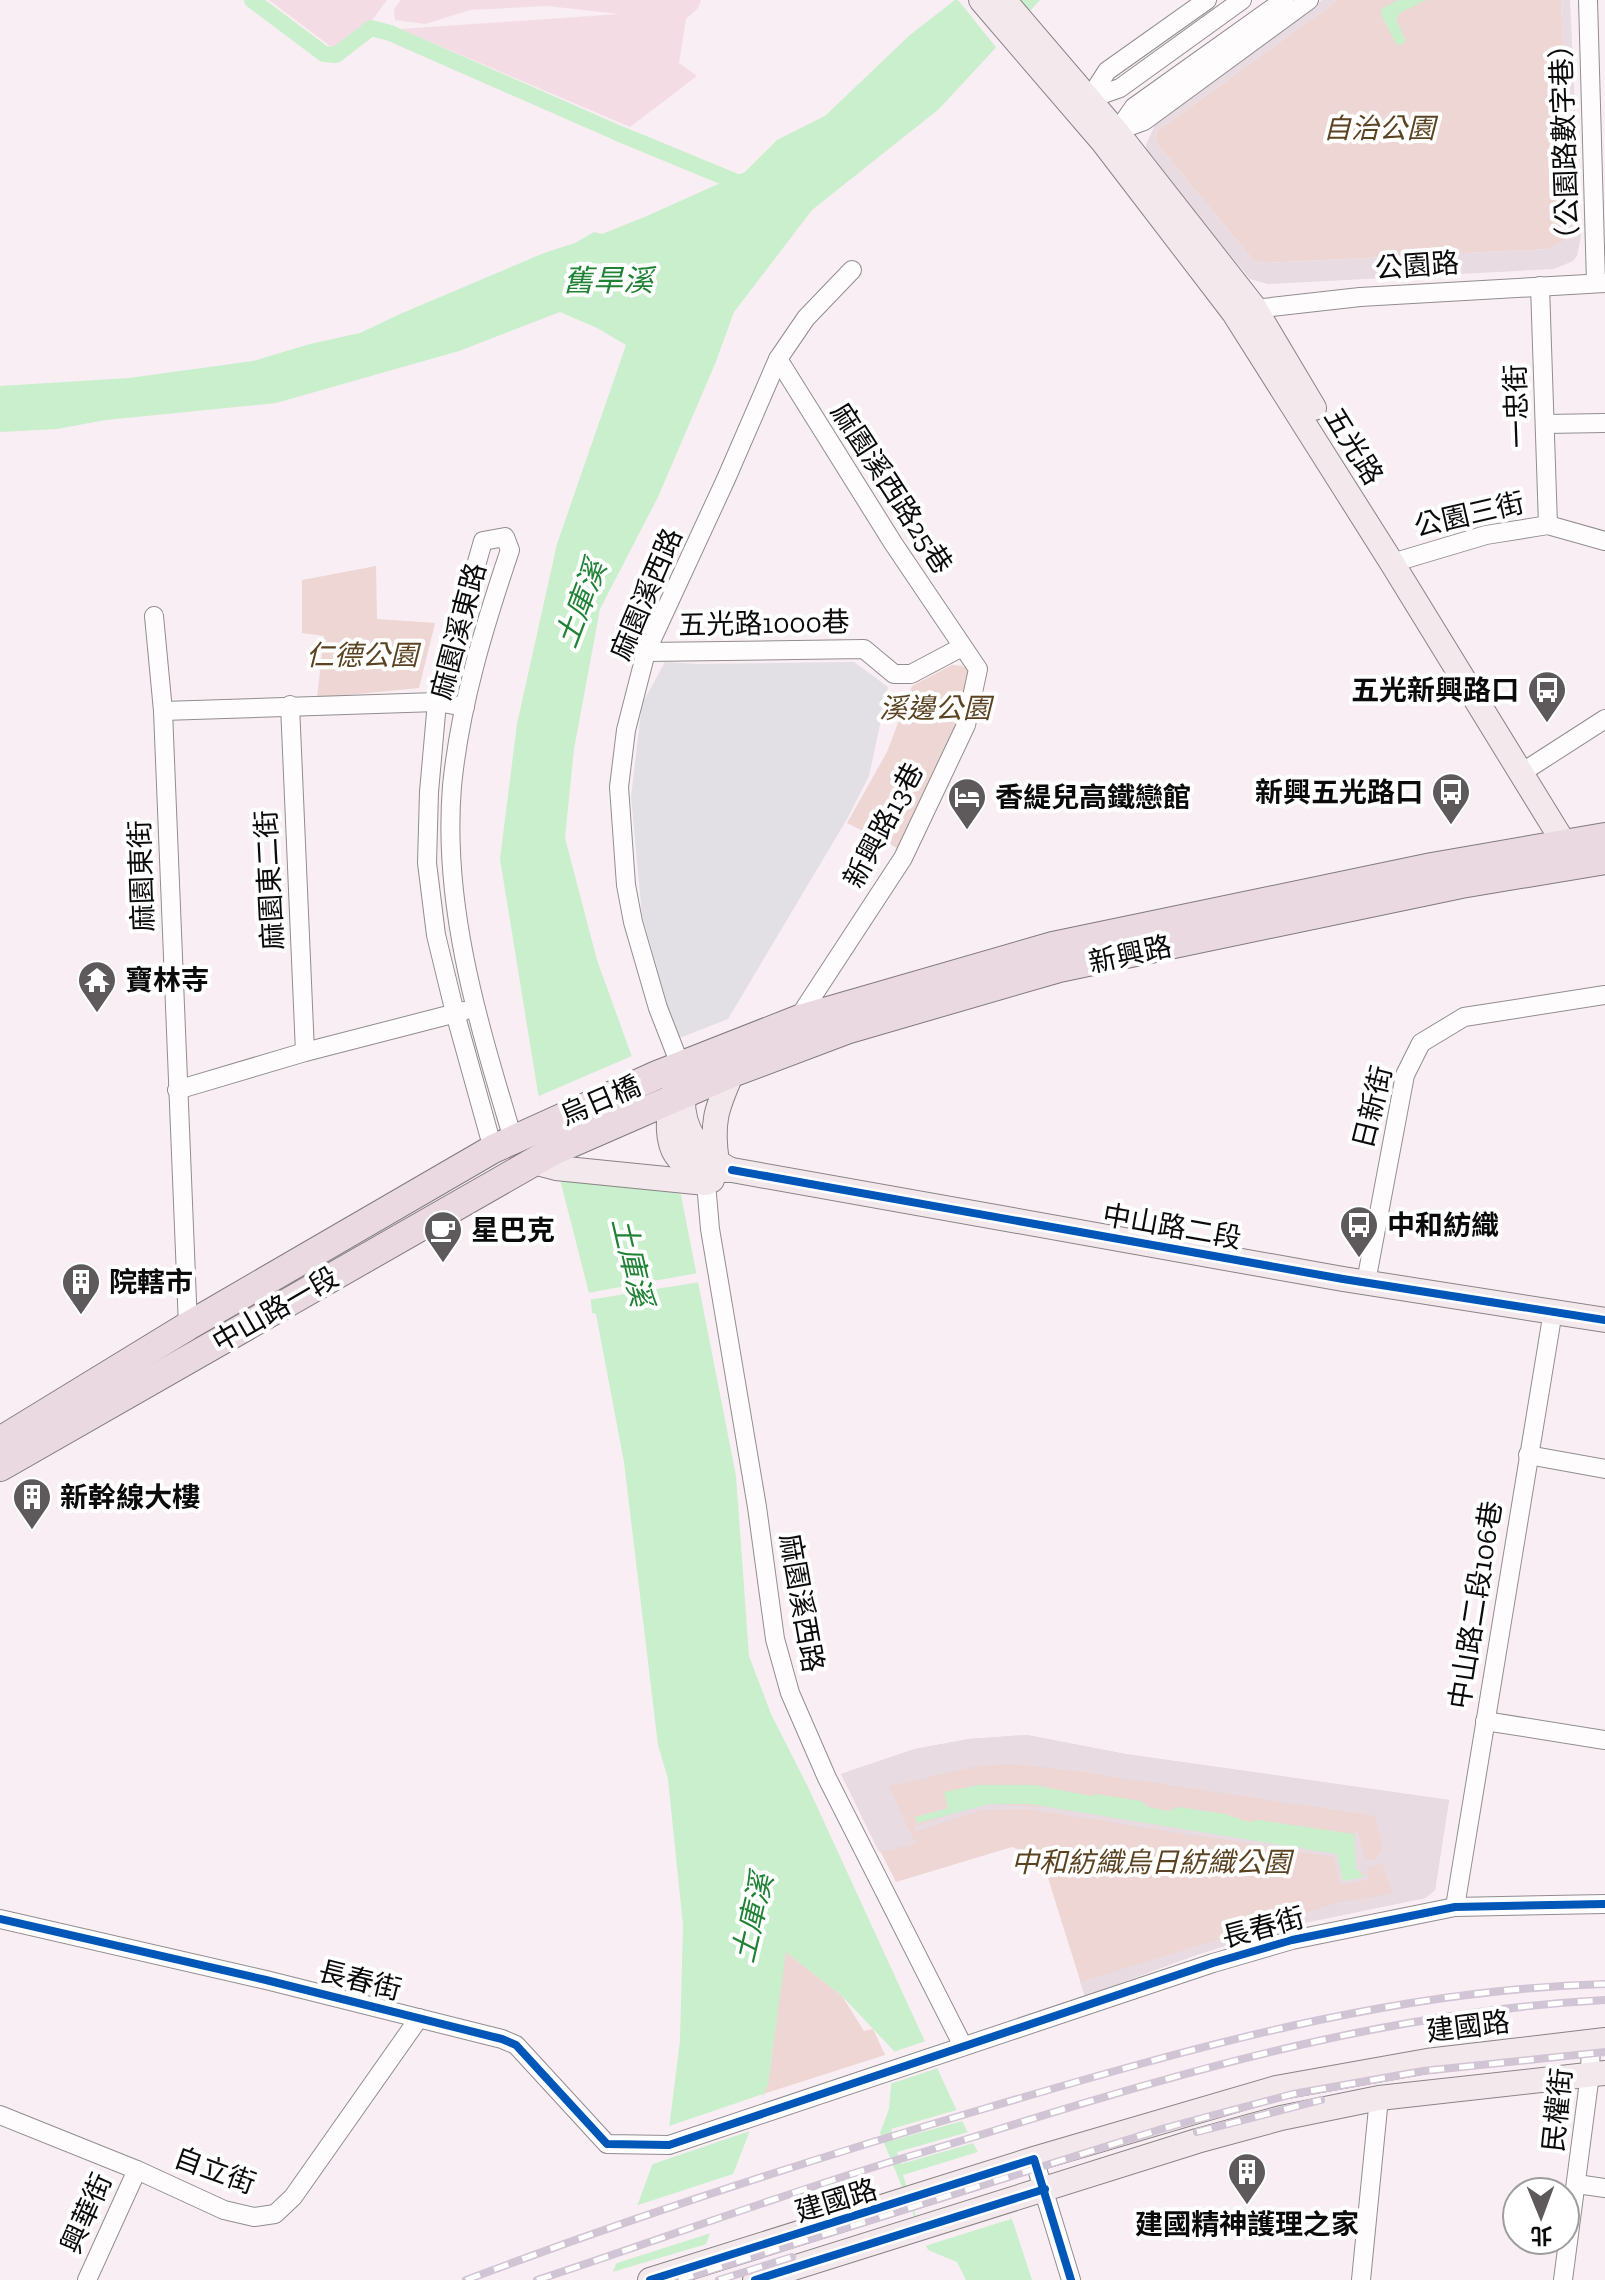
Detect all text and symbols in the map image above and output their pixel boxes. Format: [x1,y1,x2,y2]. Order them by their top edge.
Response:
street label: （公園路數字巷） [1544,29,1585,254]
park label: 自治公園 [1323,112,1439,145]
street label: 公園路 [1374,246,1460,285]
water label: 舊旱溪 [563,263,657,299]
street label: 一忠街 [1499,363,1534,449]
street label: 麻園溪西路25巷 [824,397,959,580]
street label: 五光路 [1317,402,1390,491]
street label: 公園三街 [1411,486,1527,543]
street label: 麻園溪西路 [604,523,689,665]
water label: 土庫溪 [548,552,615,652]
street label: 麻園溪東路 [424,559,493,703]
street label: 五光路1000巷 [678,606,850,641]
park label: 仁德公園 [306,639,422,672]
bus stop icon: 五光新興路口 [1526,669,1568,724]
place label: 五光新興路口 [1351,674,1519,707]
park label: 溪邊公園 [879,692,995,725]
street label: 新興路13巷 [837,757,930,893]
bus stop icon: 新興五光路口 [1430,771,1472,826]
hotel icon: 香緹兒高鐵戀館 [946,776,988,831]
place label: 新興五光路口 [1255,776,1423,809]
place label: 香緹兒高鐵戀館 [995,781,1191,814]
street label: 麻園東二街 [249,809,290,951]
street label: 麻園東街 [123,819,160,933]
street label: 新興路 [1086,930,1175,979]
temple icon: 寶林寺 [76,959,118,1014]
place label: 寶林寺 [125,964,209,997]
street label: 日新街 [1346,1062,1399,1152]
street label: 烏日橋 [555,1069,645,1132]
street label: 中山路二段 [1100,1198,1244,1255]
bus stop icon: 中和紡織 [1338,1204,1380,1259]
cafe icon: 星巴克 [422,1209,464,1264]
place label: 中和紡織 [1387,1209,1499,1242]
place label: 星巴克 [471,1214,555,1247]
water label: 土庫溪 [604,1214,661,1314]
street label: 中山路一段 [206,1260,344,1359]
building icon: 院轄市 [60,1261,102,1316]
place label: 院轄市 [109,1266,193,1299]
building icon: 新幹線大樓 [11,1476,53,1531]
place label: 新幹線大樓 [60,1481,200,1514]
street label: 中山路二段106巷 [1443,1499,1508,1711]
street label: 麻園溪西路 [773,1531,830,1675]
park label: 中和紡織烏日紡織公園 [1011,1846,1295,1879]
water label: 土庫溪 [725,1866,782,1966]
street label: 長春街 [1218,1901,1308,1954]
street label: 長春街 [315,1954,405,2007]
street label: 建國路 [1424,2005,1512,2048]
street label: 民權街 [1537,2067,1578,2154]
street label: 自立街 [170,2141,260,2200]
building icon: 建國精神護理之家 [1226,2151,1268,2206]
street label: 興華街 [54,2168,119,2258]
street label: 建國路 [791,2172,881,2229]
north arrow [1501,2176,1581,2256]
place label: 建國精神護理之家 [1135,2208,1359,2241]
text: 北 [1530,2222,1553,2249]

